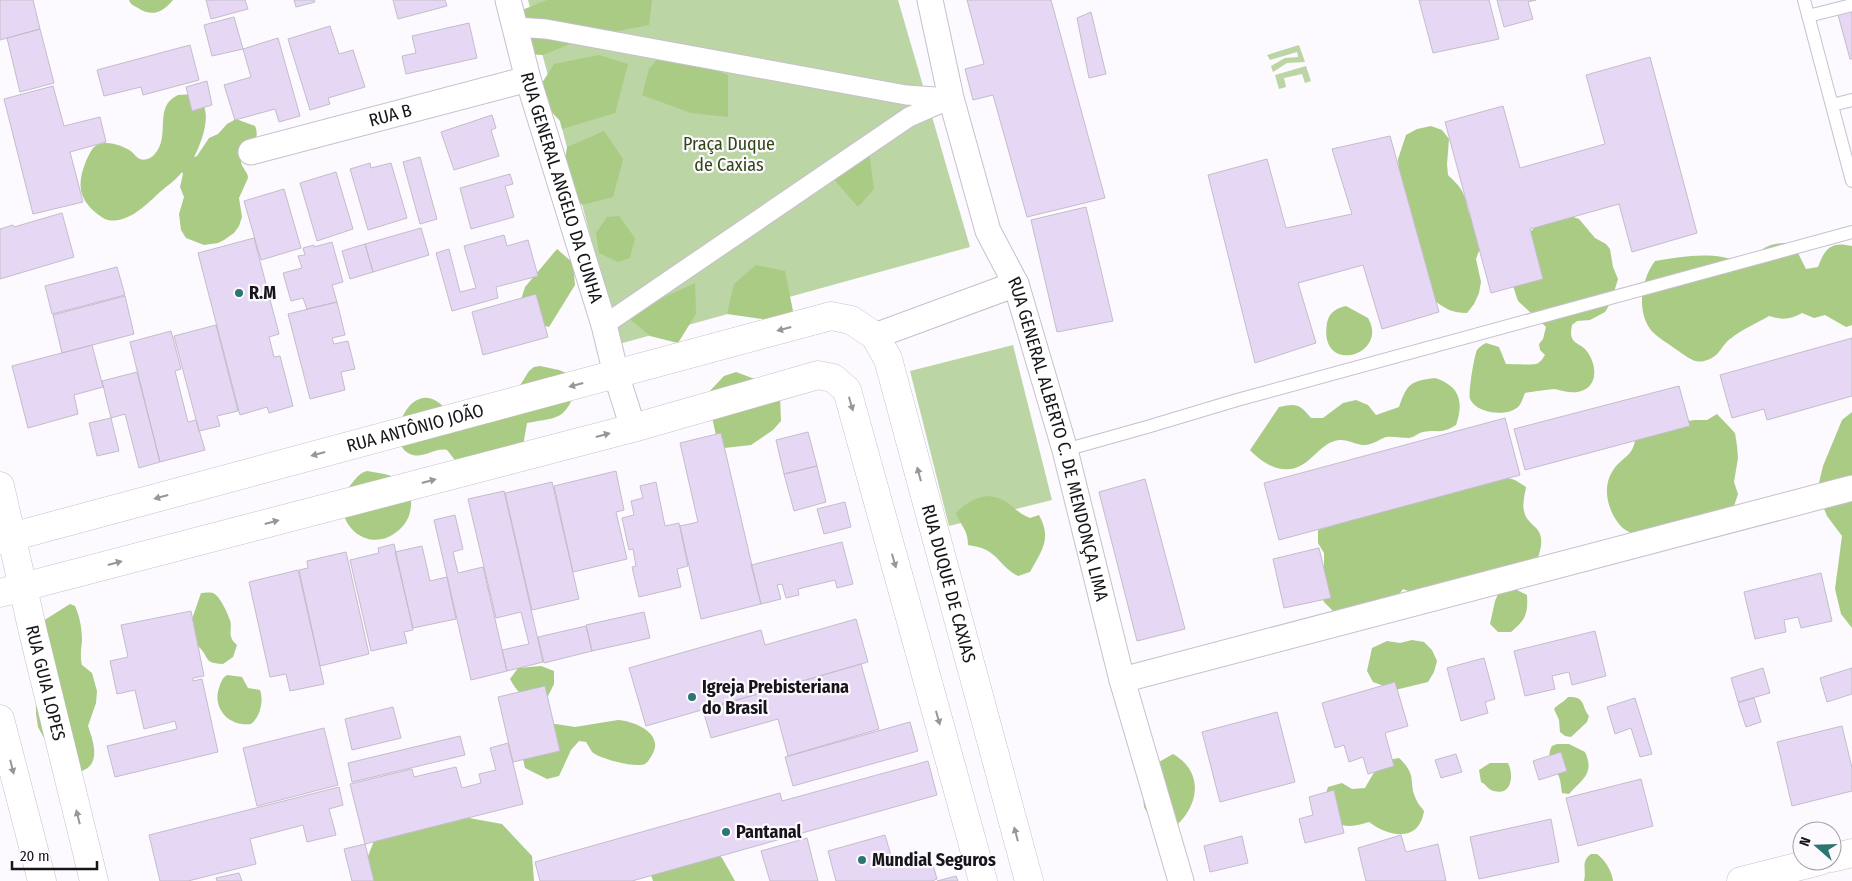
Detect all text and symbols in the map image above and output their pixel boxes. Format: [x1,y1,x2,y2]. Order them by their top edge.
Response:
street label: RUA GENERAL ANGELO DA CUNHA [516,70,608,306]
street label: RUA B [366,99,414,132]
park label: Praça Duque de Caxias [683,133,775,176]
street label: RUA GENERAL ALBERTO C. DE MENDONÇA LIMA [1003,273,1113,604]
place label: R.M [249,282,276,304]
marker: R.M [233,287,245,299]
one-way arrow [776,325,791,333]
one-way arrow [569,381,584,389]
one-way arrow [847,397,855,412]
street label: RUA ANTÔNIO JOÃO [344,399,486,457]
one-way arrow [596,431,611,439]
one-way arrow [310,451,325,459]
one-way arrow [915,467,923,482]
one-way arrow [422,476,437,484]
one-way arrow [154,493,169,501]
street label: RUA DUQUE DE CAXIAS [917,502,981,665]
one-way arrow [264,518,280,526]
one-way arrow [890,553,898,569]
one-way arrow [107,559,122,567]
street label: RUA GUIA LOPES [21,623,70,743]
place label: Igreja Prebisteriana do Brasil [702,676,849,719]
marker: Igreja Prebisteriana do Brasil [686,691,698,703]
one-way arrow [934,710,942,725]
one-way arrow [8,759,16,774]
one-way arrow [74,809,82,824]
place label: Pantanal [736,821,802,843]
north arrow [1792,821,1842,871]
marker: Pantanal [720,826,732,838]
one-way arrow [1012,826,1020,841]
text: N [1796,835,1815,849]
scale bar [12,838,98,870]
text: 20 m [20,847,50,865]
place label: Mundial Seguros [872,849,996,871]
marker: Mundial Seguros [856,854,868,866]

